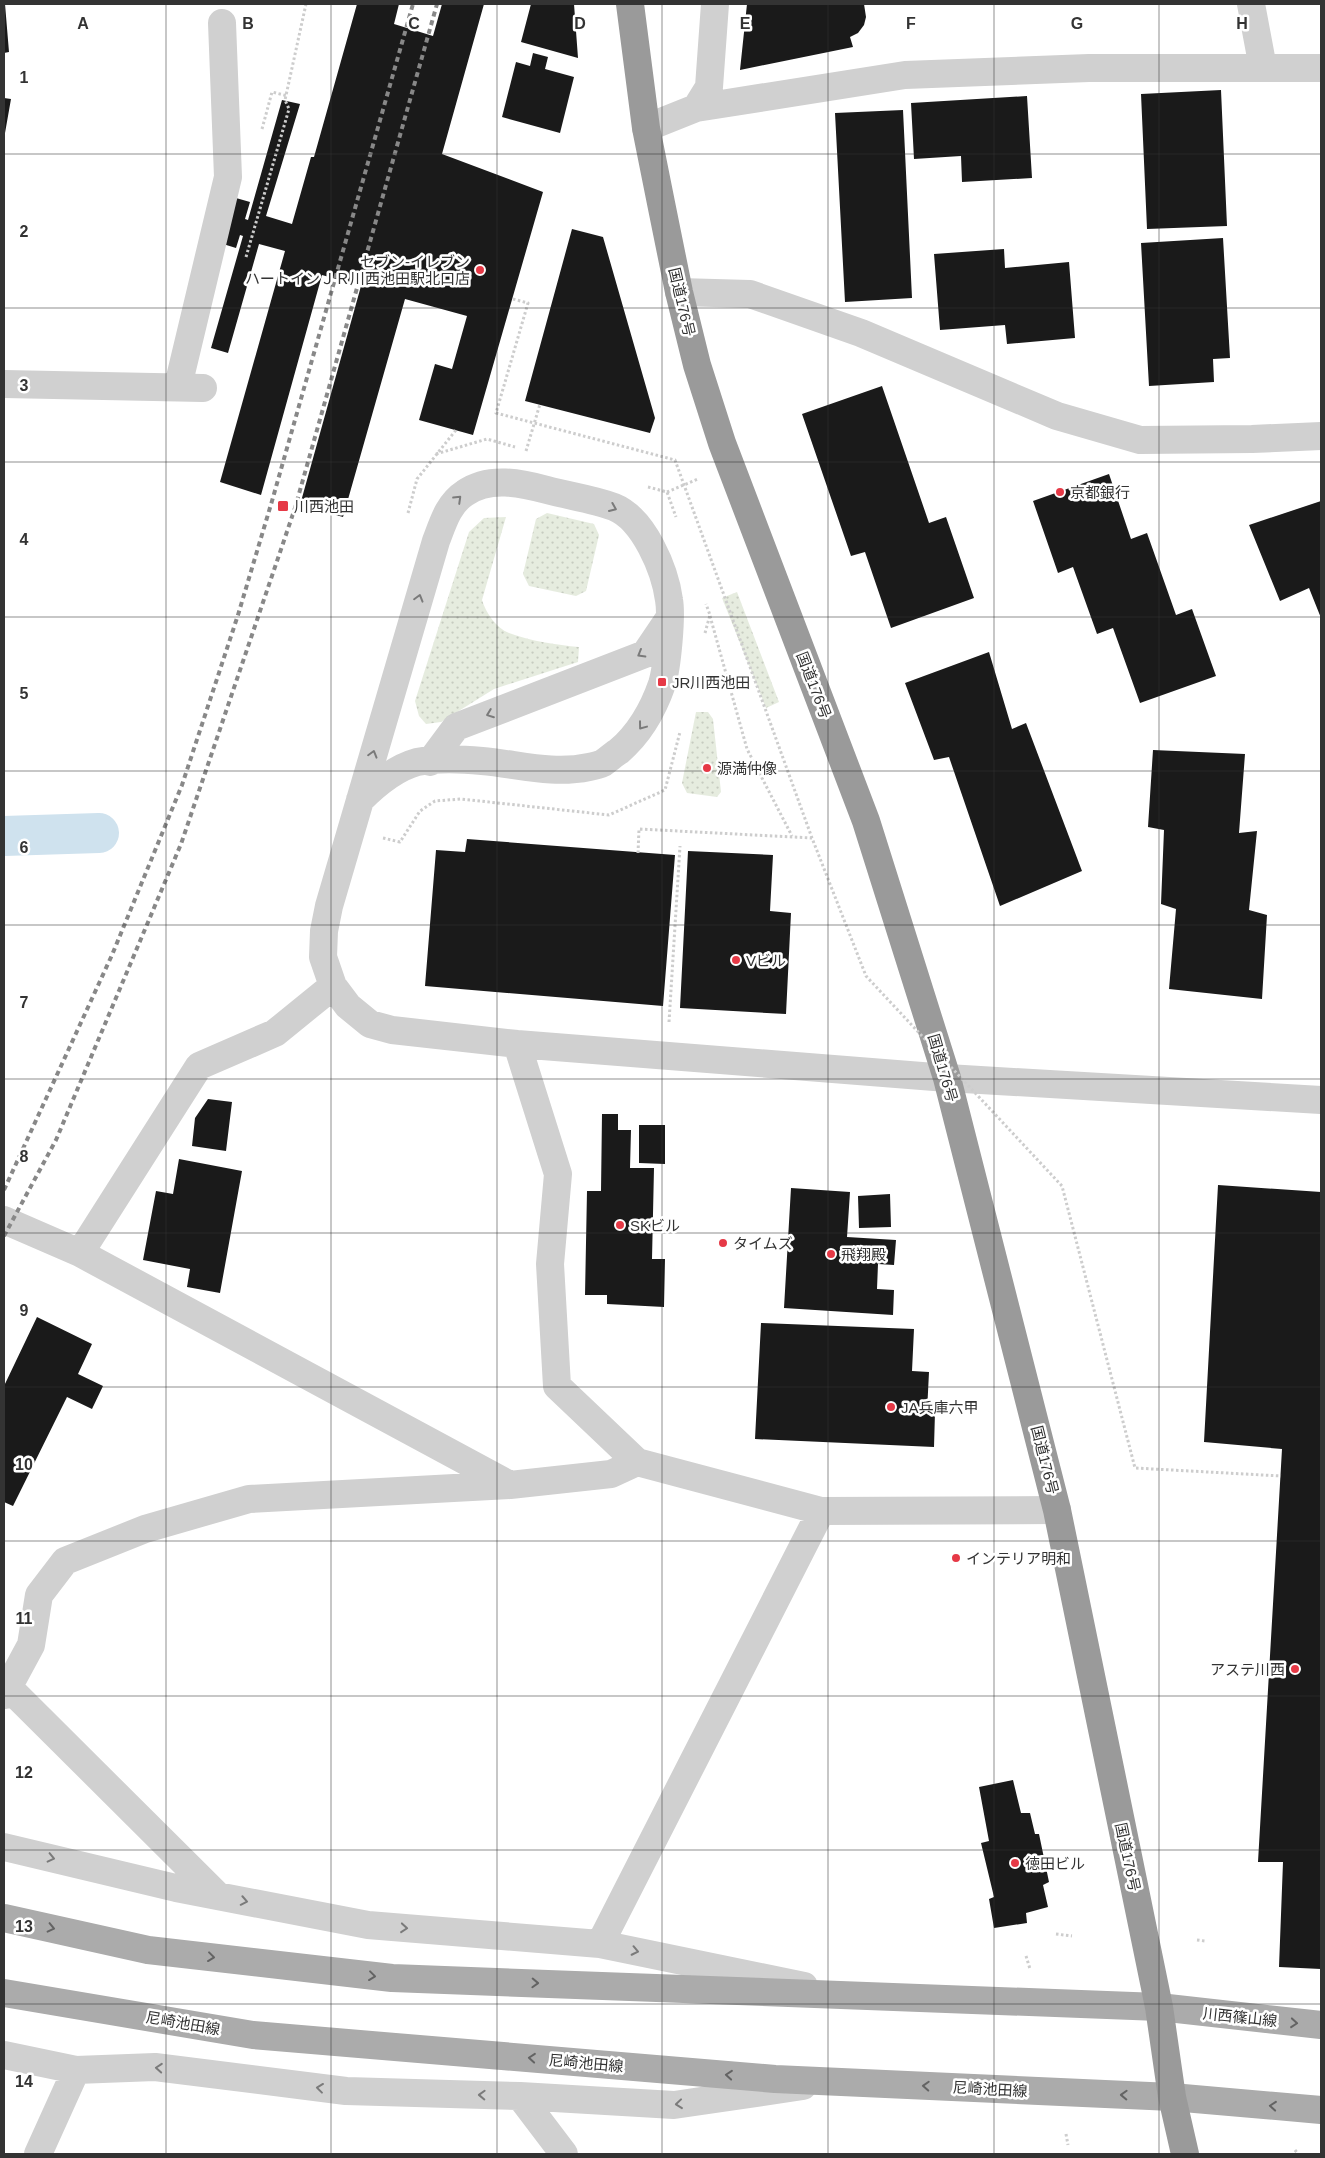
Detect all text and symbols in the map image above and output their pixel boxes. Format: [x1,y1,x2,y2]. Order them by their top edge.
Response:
text: A [77,15,89,32]
text: B [242,15,254,32]
text: C [408,15,420,32]
text: D [574,15,586,32]
text: E [740,15,751,32]
text: F [906,15,916,32]
text: G [1071,15,1083,32]
text: H [1236,15,1248,32]
text: 1 [20,69,29,86]
text: 2 [20,223,29,240]
place label: セブン-イレブン ハートインＪＲ川西池田駅北口店 [245,253,470,287]
marker: セブン-イレブン ハートインＪＲ川西池田駅北口店 [474,264,486,276]
street label: 国道176号 [666,266,698,338]
text: 3 [20,377,29,394]
place label: 京都銀行 [1070,484,1130,501]
marker: 京都銀行 [1054,486,1066,498]
one-way arrow [453,496,462,505]
place label: 川西池田 [294,498,354,515]
marker: 川西池田 [276,499,290,513]
one-way arrow [608,502,617,513]
text: 4 [20,531,29,548]
one-way arrow [413,593,424,602]
one-way arrow [637,648,646,658]
street label: 国道176号 [794,649,834,721]
place label: JR川西池田 [672,674,750,691]
marker: JR川西池田 [656,676,668,688]
text: 5 [20,685,29,702]
one-way arrow [486,708,495,718]
one-way arrow [639,720,647,729]
one-way arrow [368,750,378,758]
place label: 源満仲像 [717,760,777,777]
marker: 源満仲像 [701,762,713,774]
text: 6 [20,839,29,856]
place label: Vビル [746,952,786,969]
marker: Vビル [730,954,742,966]
text: 7 [20,994,29,1011]
street label: 国道176号 [925,1032,961,1104]
text: 8 [20,1148,29,1165]
place label: SKビル [630,1217,680,1234]
marker: SKビル [614,1219,626,1231]
place label: タイムズ [733,1235,793,1252]
marker: タイムズ [717,1237,729,1249]
place label: 飛翔殿 [841,1246,886,1263]
marker: 飛翔殿 [825,1248,837,1260]
text: 9 [20,1302,29,1319]
place label: JA兵庫六甲 [901,1399,979,1416]
marker: JA兵庫六甲 [885,1401,897,1413]
street label: 国道176号 [1028,1424,1062,1496]
text: 10 [15,1456,33,1473]
place label: インテリア明和 [966,1550,1071,1567]
marker: インテリア明和 [950,1552,962,1564]
text: 11 [16,1610,33,1627]
place label: アステ川西 [1210,1661,1285,1678]
marker: アステ川西 [1289,1663,1301,1675]
text: 12 [15,1764,33,1781]
street label: 国道176号 [1112,1821,1144,1893]
one-way arrow [47,1852,56,1863]
place label: 徳田ビル [1025,1855,1085,1872]
marker: 徳田ビル [1009,1857,1021,1869]
one-way arrow [240,1895,248,1906]
text: 13 [15,1918,33,1935]
one-way arrow [47,1922,56,1933]
one-way arrow [400,1922,408,1933]
one-way arrow [631,1945,640,1956]
one-way arrow [207,1951,215,1962]
one-way arrow [369,1970,377,1981]
one-way arrow [531,1978,539,1988]
street label: 川西篠山線 [1202,2005,1278,2029]
street label: 尼崎池田線 [145,2008,221,2038]
one-way arrow [1290,2017,1298,2028]
street label: 尼崎池田線 [548,2051,624,2075]
one-way arrow [528,2053,536,2064]
one-way arrow [154,2063,162,2074]
one-way arrow [725,2070,733,2081]
text: 14 [15,2073,33,2090]
street label: 尼崎池田線 [952,2079,1028,2099]
one-way arrow [922,2081,930,2092]
one-way arrow [316,2083,324,2094]
one-way arrow [478,2090,486,2100]
one-way arrow [1119,2090,1127,2100]
one-way arrow [675,2098,683,2109]
one-way arrow [1268,2101,1276,2112]

